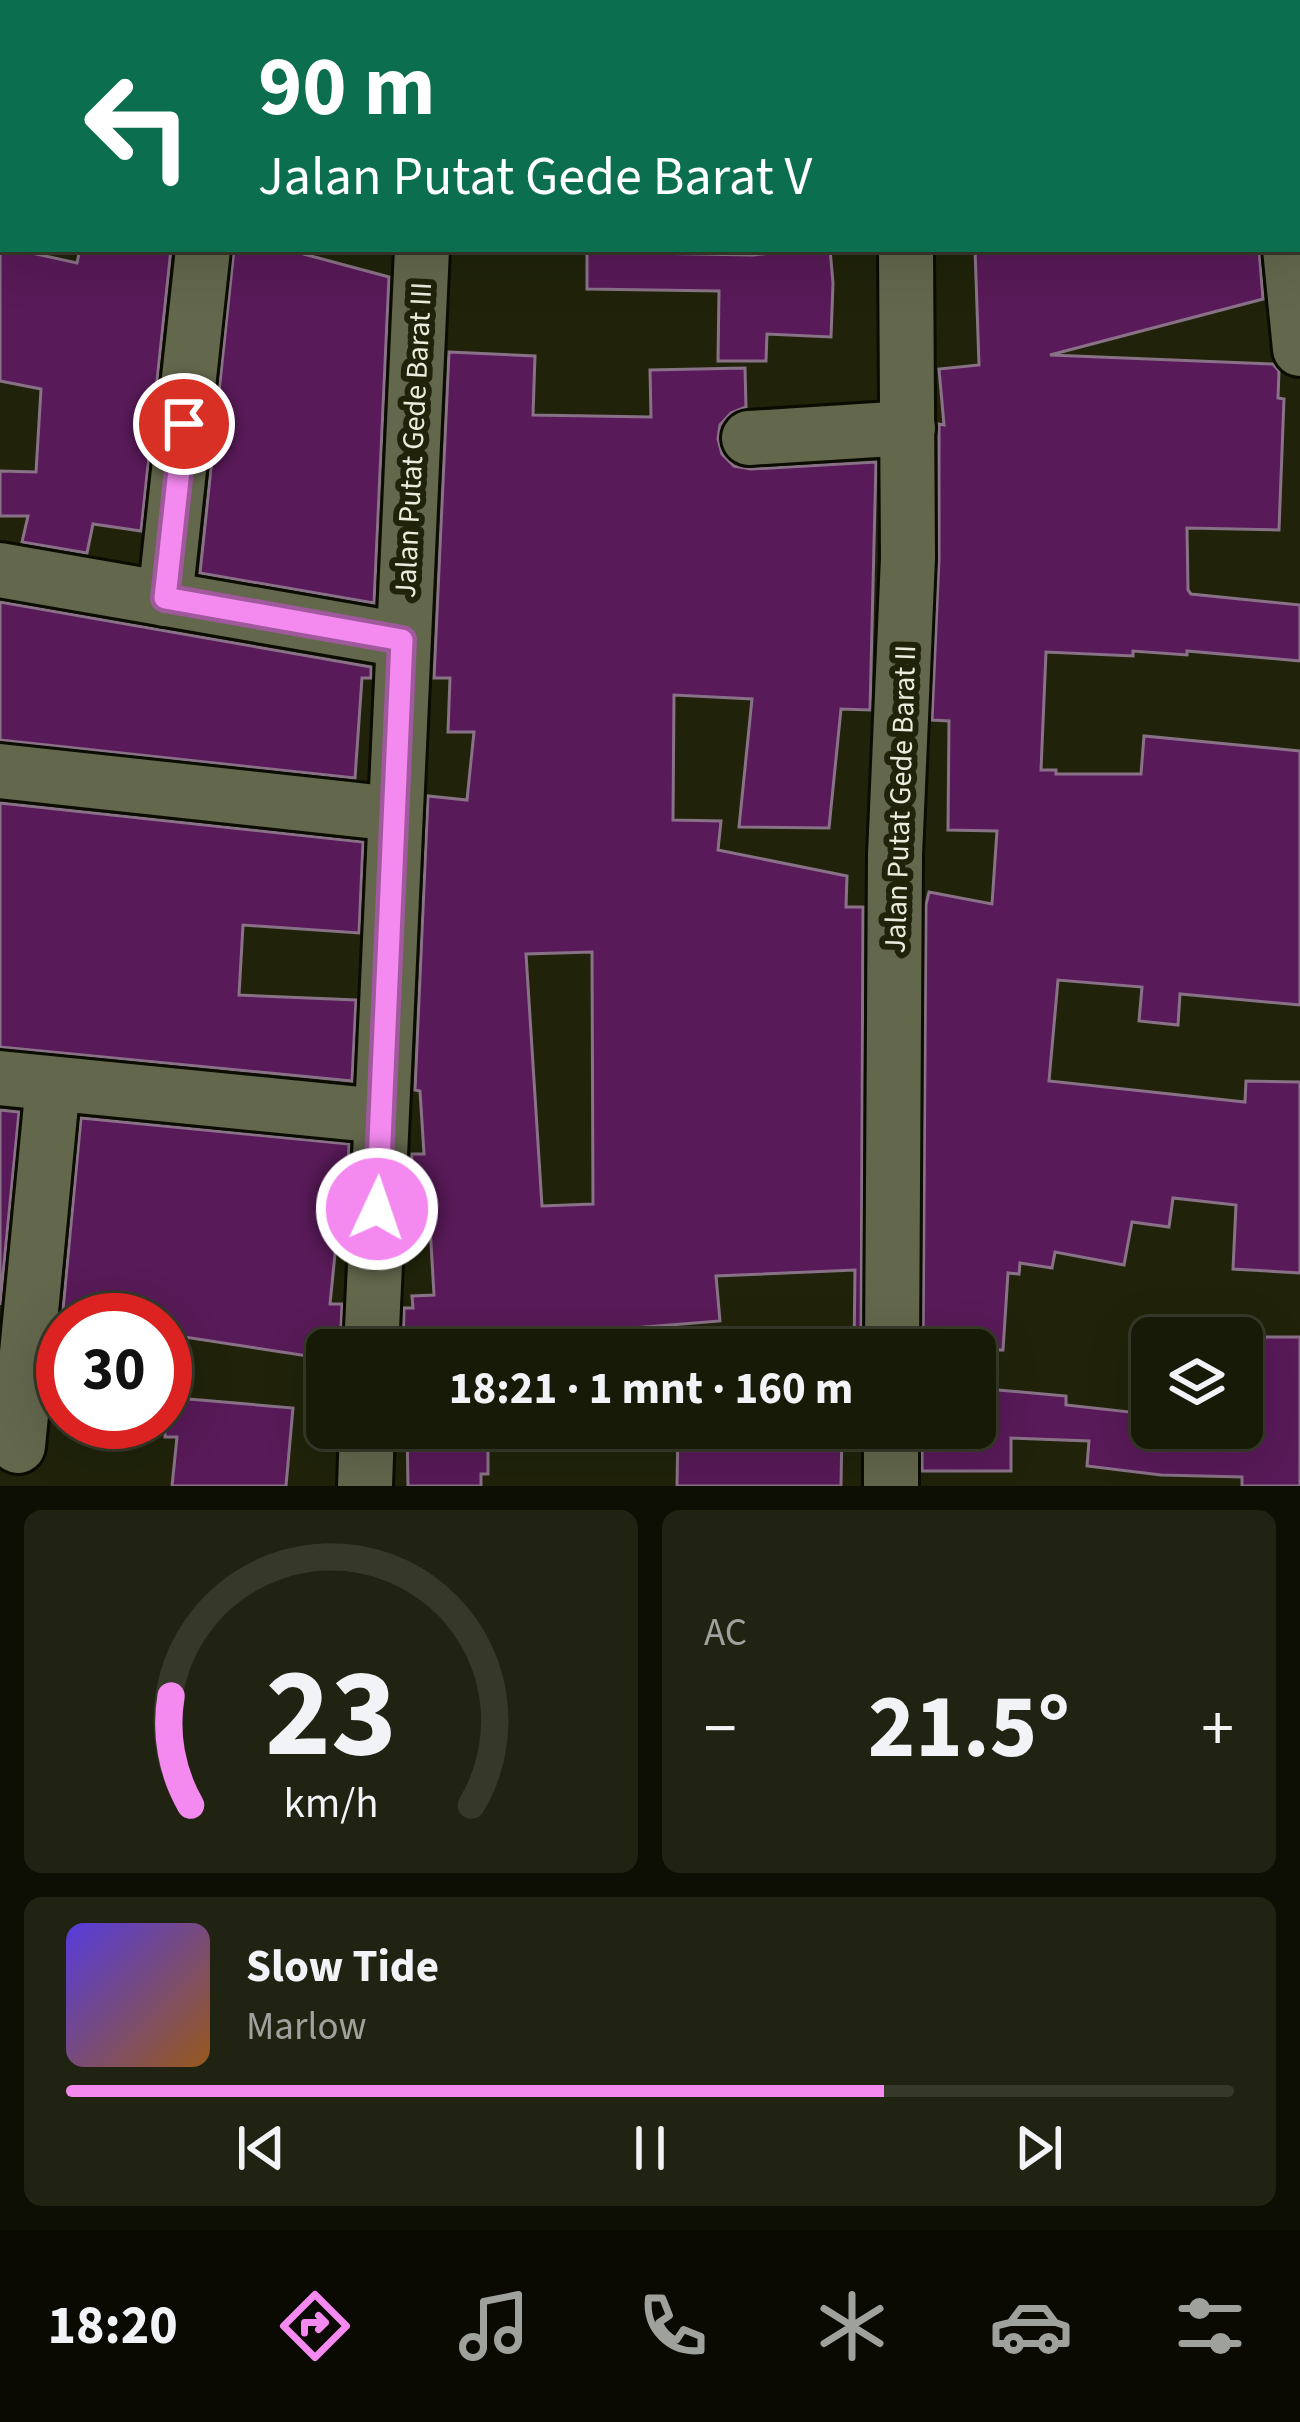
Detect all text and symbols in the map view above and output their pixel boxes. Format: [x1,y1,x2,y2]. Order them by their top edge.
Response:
text: 90 m [258,28,436,148]
icon: left [60,48,216,204]
text: Jalan Putat Gede Barat V [258,139,812,216]
street label: Jalan Putat Gede Barat III [384,281,443,599]
pin [133,373,235,475]
icon: arrive [151,391,217,457]
street label: Jalan Putat Gede Barat II [874,644,927,954]
position arrow [314,1146,440,1272]
speed limit sign: 30 [36,1293,192,1449]
map controls [1131,1317,1263,1449]
button: layers [1131,1317,1263,1449]
text: 18:21 · 1 mnt · 160 m [449,1357,853,1421]
text: AC [704,1605,747,1661]
text: 23 [265,1626,397,1804]
text: 21.5° [868,1664,1070,1792]
text: − [704,1682,737,1776]
text: + [1201,1682,1234,1776]
text: km/h [283,1772,379,1833]
text: Slow Tide [246,1935,439,1999]
text: Marlow [246,1999,367,2055]
icon: previous [228,2115,294,2181]
icon: pause [617,2115,683,2181]
icon: next [1006,2115,1072,2181]
icon: directions [273,2284,357,2368]
icon: music [452,2284,536,2368]
icon: phone [631,2284,715,2368]
icon: climate [810,2284,894,2368]
icon: car [989,2284,1073,2368]
icon: filters [1168,2284,1252,2368]
text: 18:20 [48,2288,178,2365]

